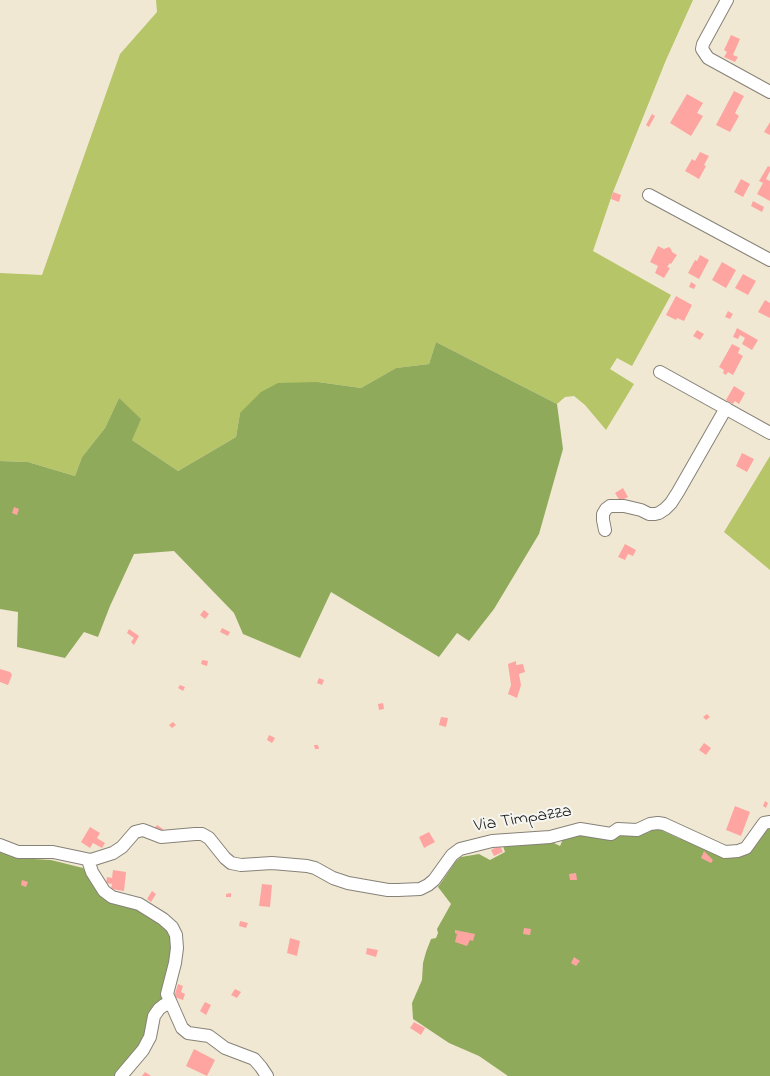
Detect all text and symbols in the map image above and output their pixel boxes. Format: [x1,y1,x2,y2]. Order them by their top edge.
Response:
street label: Via Timpazza [473,802,573,838]

